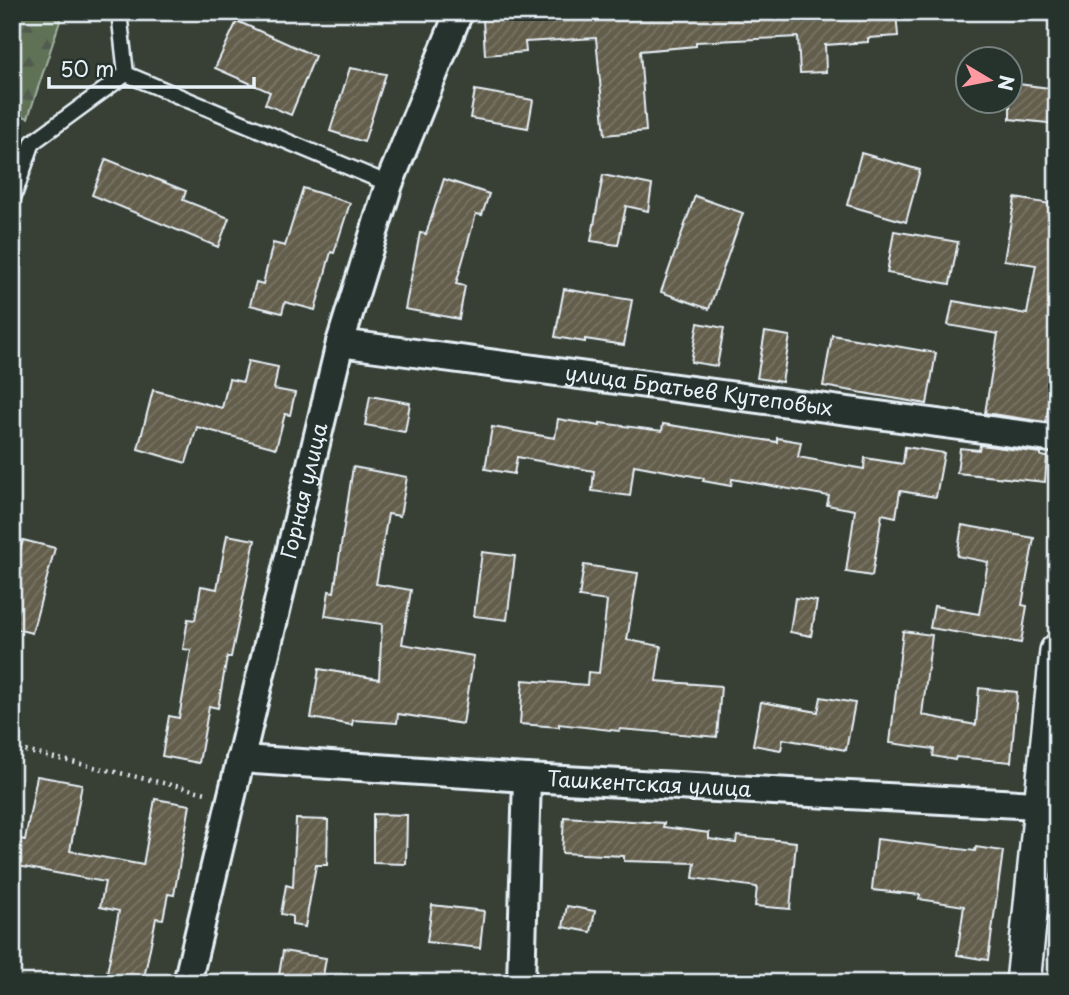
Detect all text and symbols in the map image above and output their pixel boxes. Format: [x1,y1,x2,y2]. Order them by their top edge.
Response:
scale bar [49,46,254,90]
north arrow [954,46,1024,116]
text: 50 m [60,52,114,84]
text: N [992,73,1022,93]
street label: улица Братьев Кутеповых [563,355,835,423]
street label: Горная улица [271,418,335,562]
street label: Ташкентская улица [546,761,753,804]

